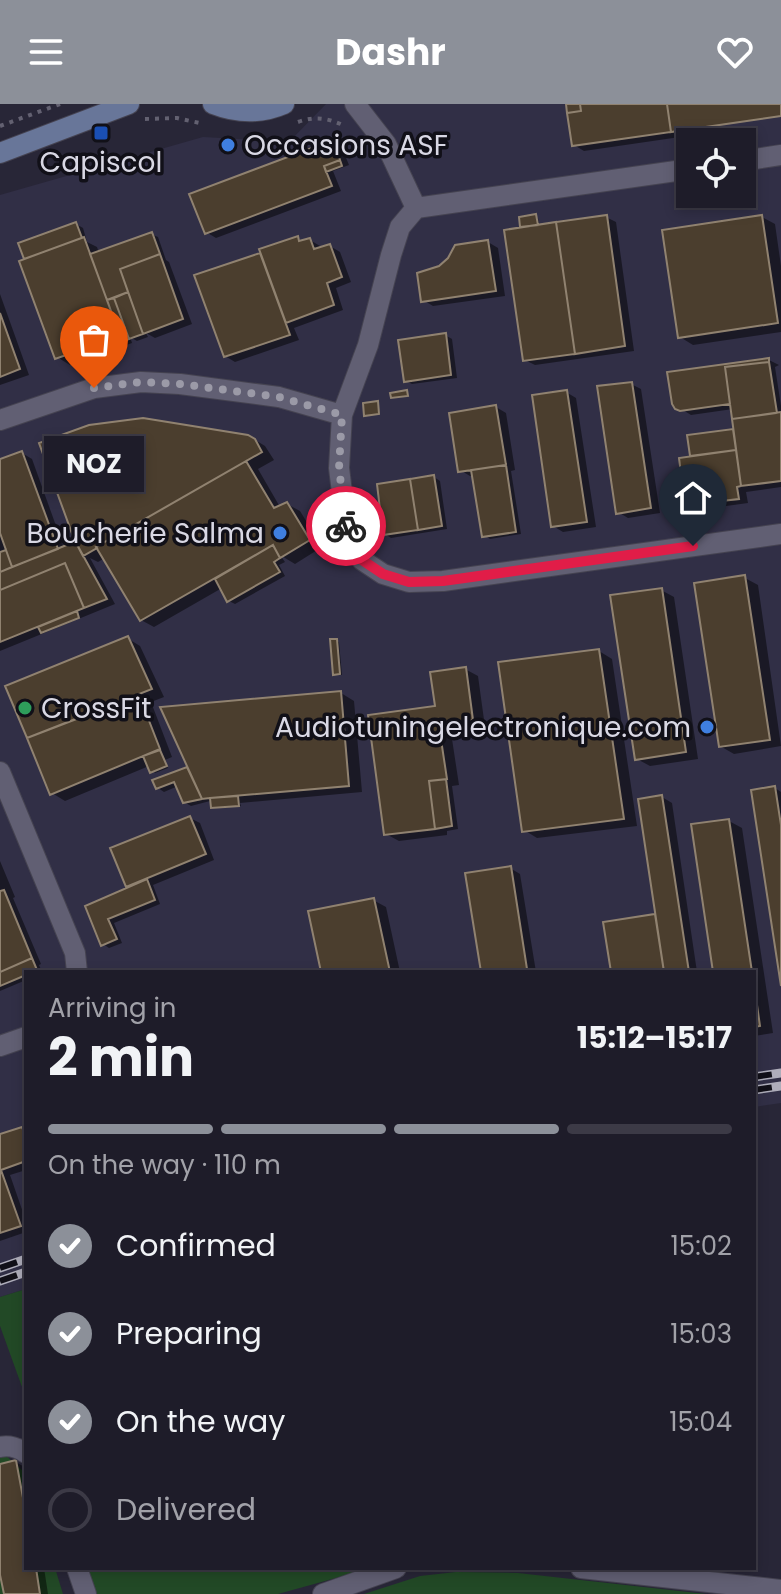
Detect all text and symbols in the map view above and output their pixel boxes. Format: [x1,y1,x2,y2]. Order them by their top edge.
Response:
text: Dashr [335,27,446,78]
icon: menu [24,30,68,74]
icon: heart [713,30,757,74]
marker: Capiscol [92,124,110,142]
place label: Occasions ASF [244,126,448,165]
map controls [676,128,756,208]
button: locate [676,128,756,208]
marker: Occasions ASF [219,136,237,154]
place label: Capiscol [40,143,162,182]
pin [60,306,128,388]
icon: bag [72,318,116,362]
callout: NOZ [44,436,144,492]
text: NOZ [66,446,122,482]
pin [659,464,727,546]
icon: home [671,476,715,520]
courier [306,486,386,566]
icon: bike [324,504,368,548]
place label: Boucherie Salma [27,514,264,553]
marker: Boucherie Salma [271,524,289,542]
place label: CrossFit [41,689,151,728]
marker: CrossFit [16,699,34,717]
place label: Audiotuningelectronique.com [275,708,691,747]
marker: Audiotuningelectronique.com [698,718,716,736]
text: Arriving in [48,990,177,1026]
text: 15:12–15:17 [577,1016,732,1059]
text: 2 min [48,1021,194,1094]
text: On the way · 110 m [48,1147,281,1183]
icon: check [48,1224,92,1268]
text: Confirmed [116,1224,276,1267]
text: 15:02 [671,1228,732,1264]
icon: check [48,1312,92,1356]
text: Preparing [116,1312,262,1355]
text: 15:03 [670,1316,732,1352]
icon: check [48,1400,92,1444]
text: On the way [116,1400,285,1443]
text: 15:04 [669,1404,732,1440]
text: Delivered [116,1488,256,1531]

